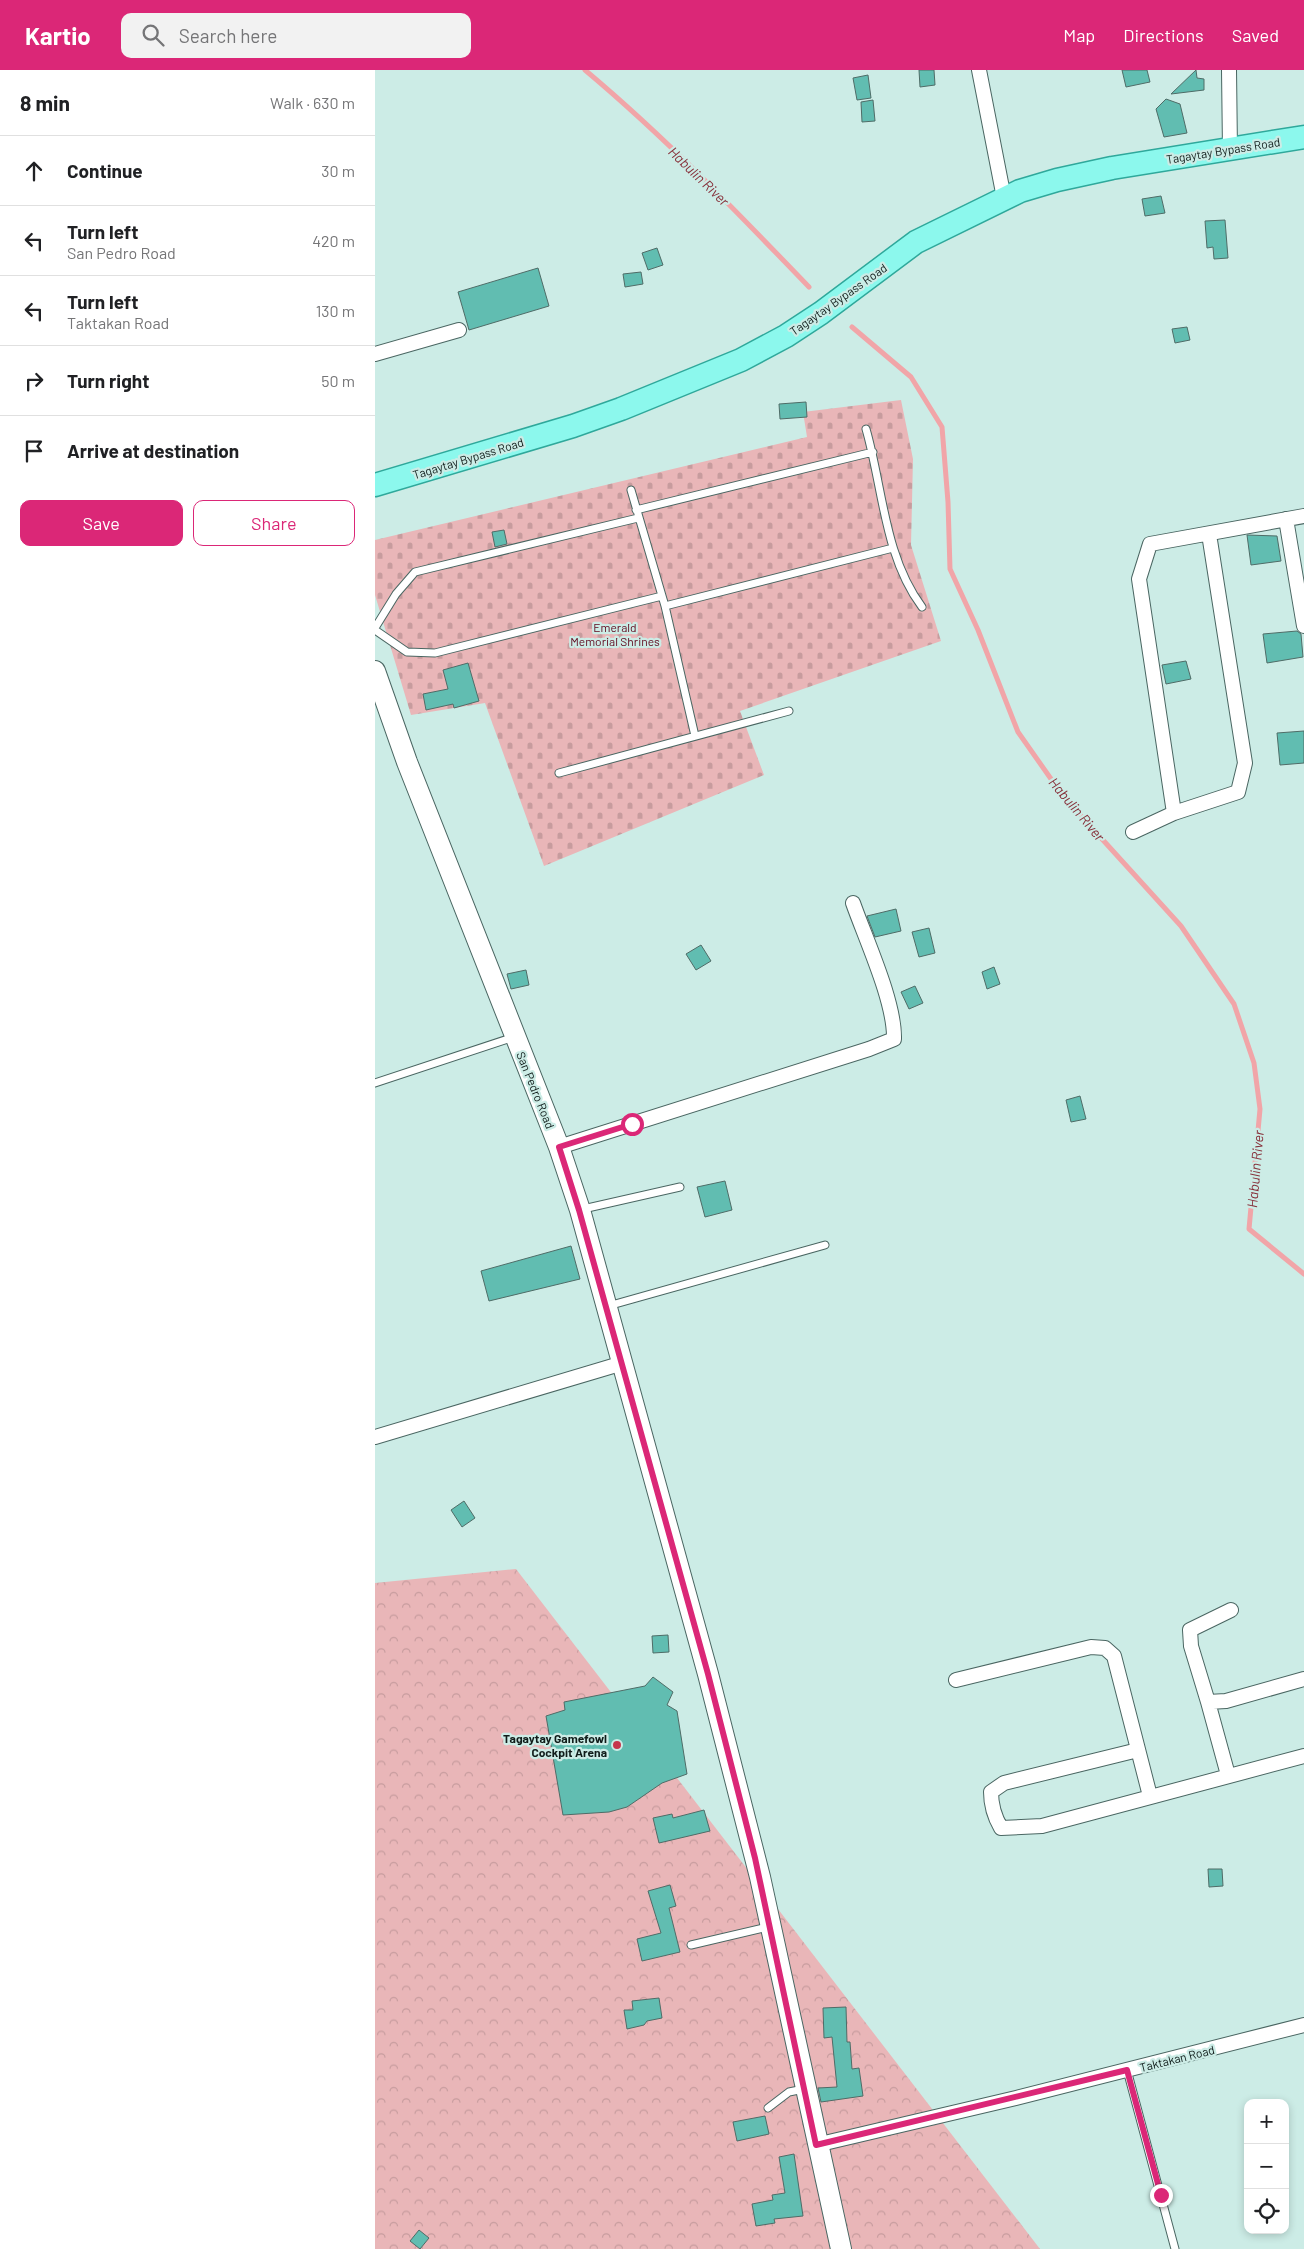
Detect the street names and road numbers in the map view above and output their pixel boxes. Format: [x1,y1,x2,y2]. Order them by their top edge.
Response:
street label: Tagaytay Bypass Road [1165,134,1281,166]
street label: Tagaytay Bypass Road [787,260,889,338]
street label: Tagaytay Bypass Road [411,434,525,482]
street label: San Pedro Road [514,1050,558,1130]
street label: Taktakan Road [1138,2042,1216,2074]

